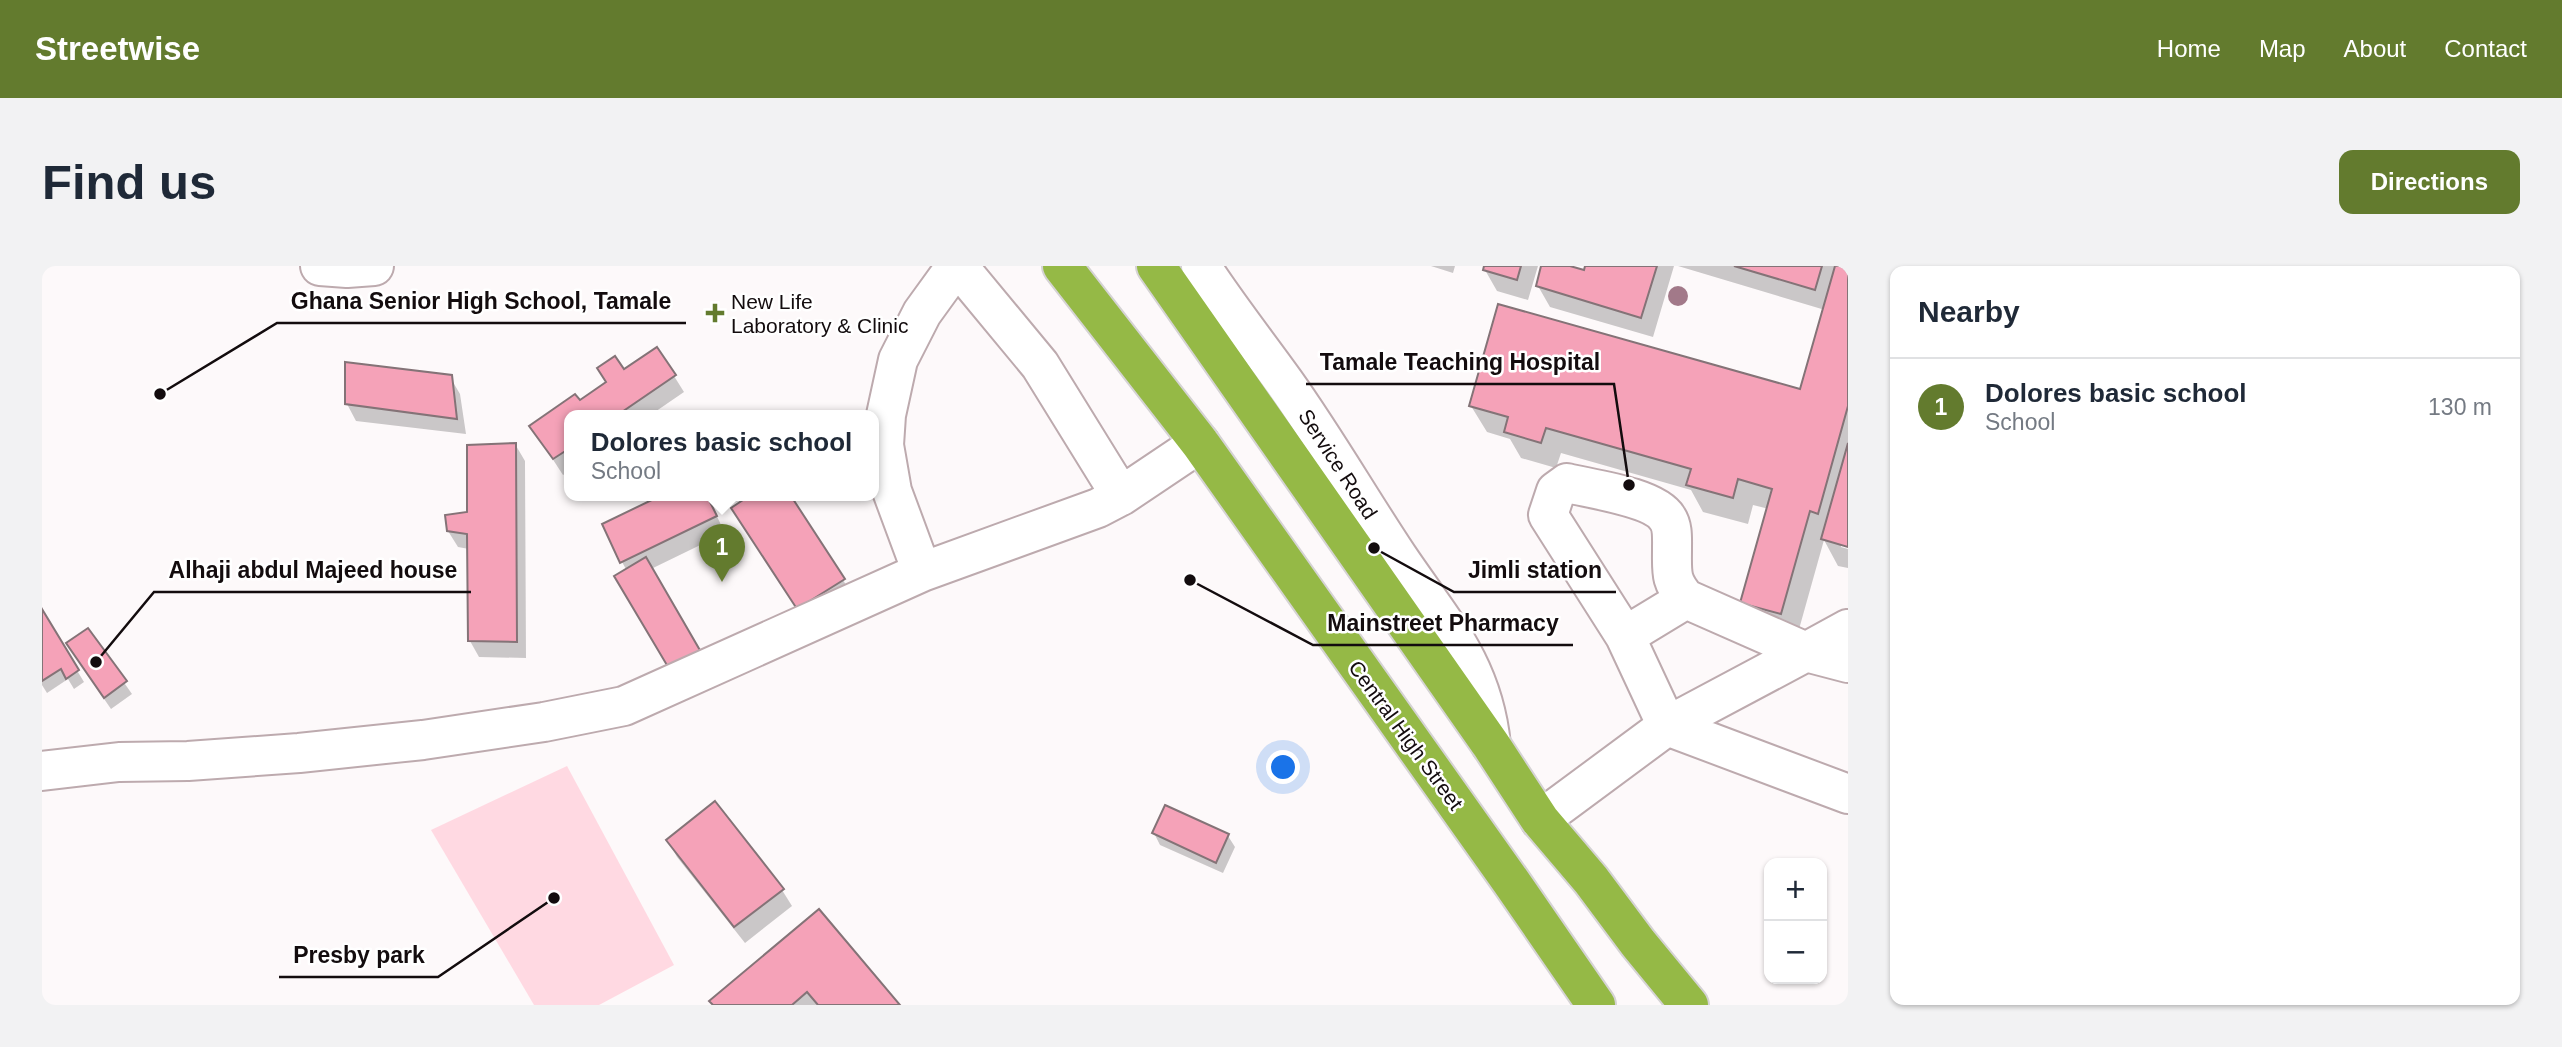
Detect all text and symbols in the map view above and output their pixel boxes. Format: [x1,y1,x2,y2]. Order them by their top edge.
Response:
text: Streetwise [35,30,200,67]
text: Home [2157,35,2221,62]
text: Map [2259,35,2306,62]
text: About [2344,35,2406,62]
text: Contact [2444,35,2527,62]
button: Directions [2339,150,2520,214]
text: Find us [42,155,216,209]
callout: Ghana Senior High School, Tamale [277,279,686,323]
text: Ghana Senior High School, Tamale [291,288,671,314]
place label: New Life Laboratory & Clinic [731,290,908,337]
text: Nearby [1918,295,2020,328]
marker: New Life Laboratory & Clinic [705,303,725,323]
callout: Tamale Teaching Hospital [1306,340,1614,384]
text: Tamale Teaching Hospital [1320,349,1600,375]
text: Dolores basic school [1985,378,2247,408]
text: 1 [1935,394,1947,420]
text: 130 m [2428,394,2492,420]
street label: Service Road [1294,405,1382,523]
text: School [1985,409,2055,435]
popup [564,410,879,501]
text: Dolores basic school [591,427,852,457]
text: School [591,458,661,484]
pin: 1 [699,524,745,582]
callout: Alhaji abdul Majeed house [154,548,471,592]
callout: Jimli station [1454,548,1616,592]
text: Alhaji abdul Majeed house [169,557,457,583]
text: Jimli station [1468,557,1602,583]
callout: Mainstreet Pharmacy [1313,601,1573,645]
text: Mainstreet Pharmacy [1327,610,1559,636]
street label: Central High Street [1344,656,1468,814]
your location [1266,750,1300,784]
map controls [1764,858,1827,984]
button: + [1764,858,1827,921]
button: − [1764,921,1827,984]
callout: Presby park [279,933,438,977]
text: Presby park [293,942,425,968]

